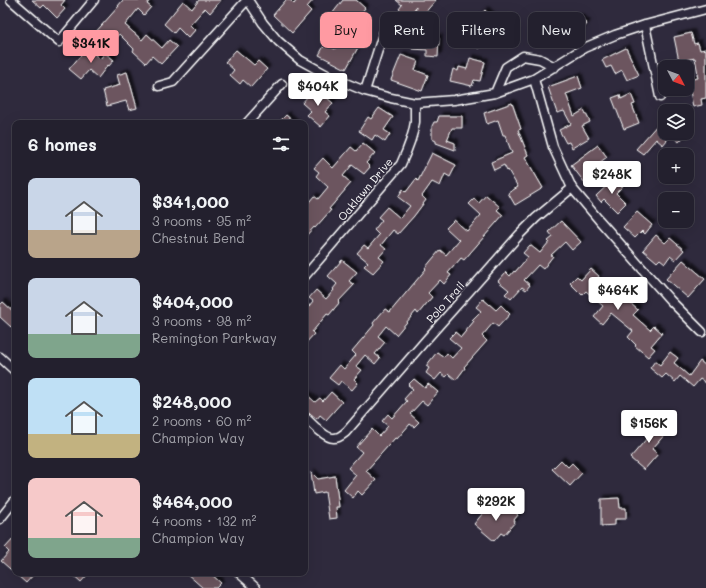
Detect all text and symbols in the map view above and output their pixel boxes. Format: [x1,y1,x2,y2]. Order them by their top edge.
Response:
chip: Buy [320,12,372,48]
chip: Rent [380,12,439,48]
chip: Filters [447,12,520,48]
chip: New [528,12,585,48]
pin: $341K [63,30,119,64]
text: $341K [72,34,110,51]
north arrow [658,60,694,96]
map controls [658,60,694,228]
pin: $404K [290,73,346,107]
text: $404K [297,77,339,94]
button: layers [658,104,694,140]
text: 6 homes [28,133,97,155]
icon: filters [270,133,292,155]
button: + [658,148,694,184]
street label: Oaklawn Drive [334,154,396,224]
pin: $248K [584,161,640,195]
text: $248K [592,165,632,182]
text: $341,000 [152,190,229,212]
button: − [658,192,694,228]
icon: home [60,194,108,242]
text: 3 rooms · 95 m² [152,212,251,229]
text: Chestnut Bend [152,229,244,246]
pin: $464K [590,277,646,311]
street label: Polo Trail [422,278,468,326]
text: $464K [598,281,638,298]
text: $404,000 [152,290,233,312]
icon: home [60,294,108,342]
text: 3 rooms · 98 m² [152,312,251,329]
text: Remington Parkway [152,329,277,346]
text: $248,000 [152,390,231,412]
icon: home [60,394,108,442]
pin: $156K [621,410,677,444]
text: 2 rooms · 60 m² [152,412,251,429]
text: $156K [630,414,668,431]
text: Champion Way [152,429,244,446]
pin: $292K [468,488,524,522]
text: $464,000 [152,490,232,512]
text: $292K [477,492,515,509]
icon: home [60,494,108,542]
text: 4 rooms · 132 m² [152,512,257,529]
text: Champion Way [152,529,244,546]

